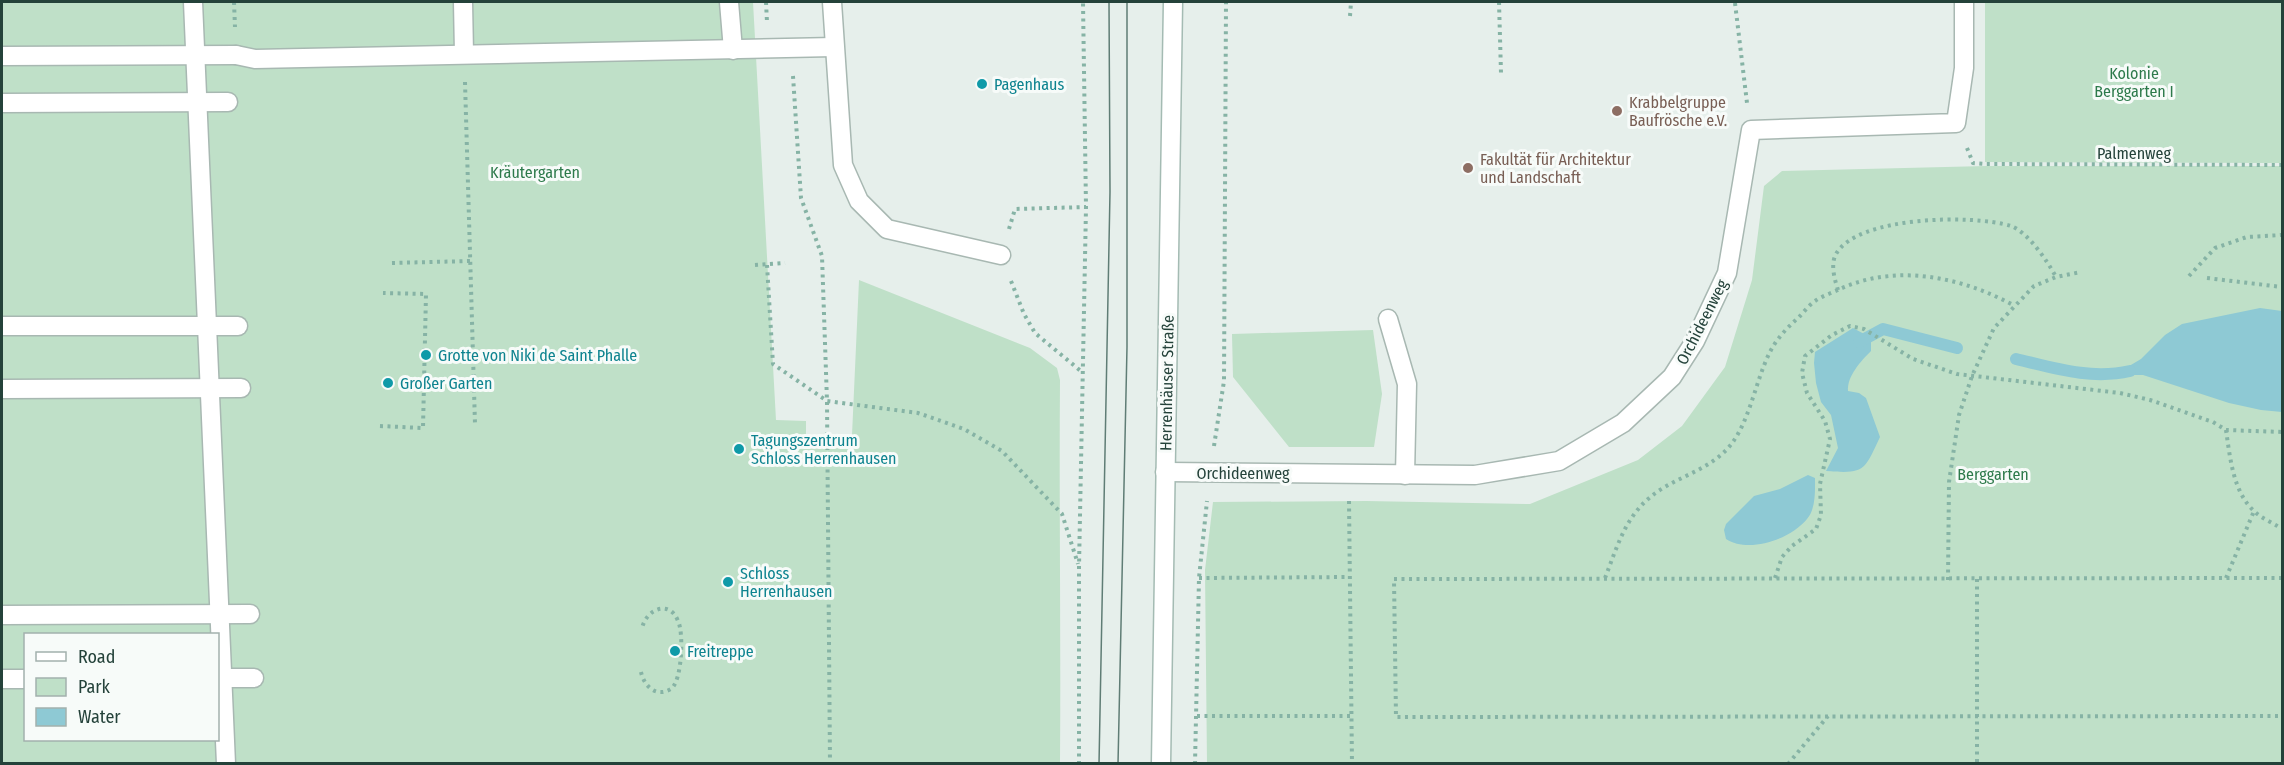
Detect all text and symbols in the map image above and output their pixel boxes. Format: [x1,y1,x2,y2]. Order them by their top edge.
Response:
park label: Kolonie Berggarten I [2094,64,2174,101]
place label: Pagenhaus [994,75,1064,94]
marker: Pagenhaus [975,77,989,91]
place label: Krabbelgruppe Baufrösche e.V. [1629,93,1727,130]
marker: Krabbelgruppe Baufrösche e.V. [1610,104,1624,118]
street label: Palmenweg [2097,144,2171,163]
place label: Fakultät für Architektur und Landschaft [1480,150,1631,187]
marker: Fakultät für Architektur und Landschaft [1461,161,1475,175]
park label: Kräutergarten [490,163,580,182]
street label: Orchideenweg [1672,276,1732,368]
street label: Herrenhäuser Straße [1156,315,1178,451]
place label: Grotte von Niki de Saint Phalle [438,346,637,365]
marker: Grotte von Niki de Saint Phalle [419,348,433,362]
place label: Großer Garten [400,374,492,393]
marker: Großer Garten [381,376,395,390]
place label: Tagungszentrum Schloss Herrenhausen [751,431,897,468]
marker: Tagungszentrum Schloss Herrenhausen [732,442,746,456]
street label: Orchideenweg [1196,464,1290,483]
park label: Berggarten [1957,465,2029,484]
place label: Schloss Herrenhausen [740,564,832,601]
marker: Schloss Herrenhausen [721,575,735,589]
legend [24,633,219,741]
place label: Freitreppe [687,642,754,661]
marker: Freitreppe [668,644,682,658]
text: Road [78,646,115,668]
text: Park [78,676,111,698]
text: Water [78,706,121,728]

